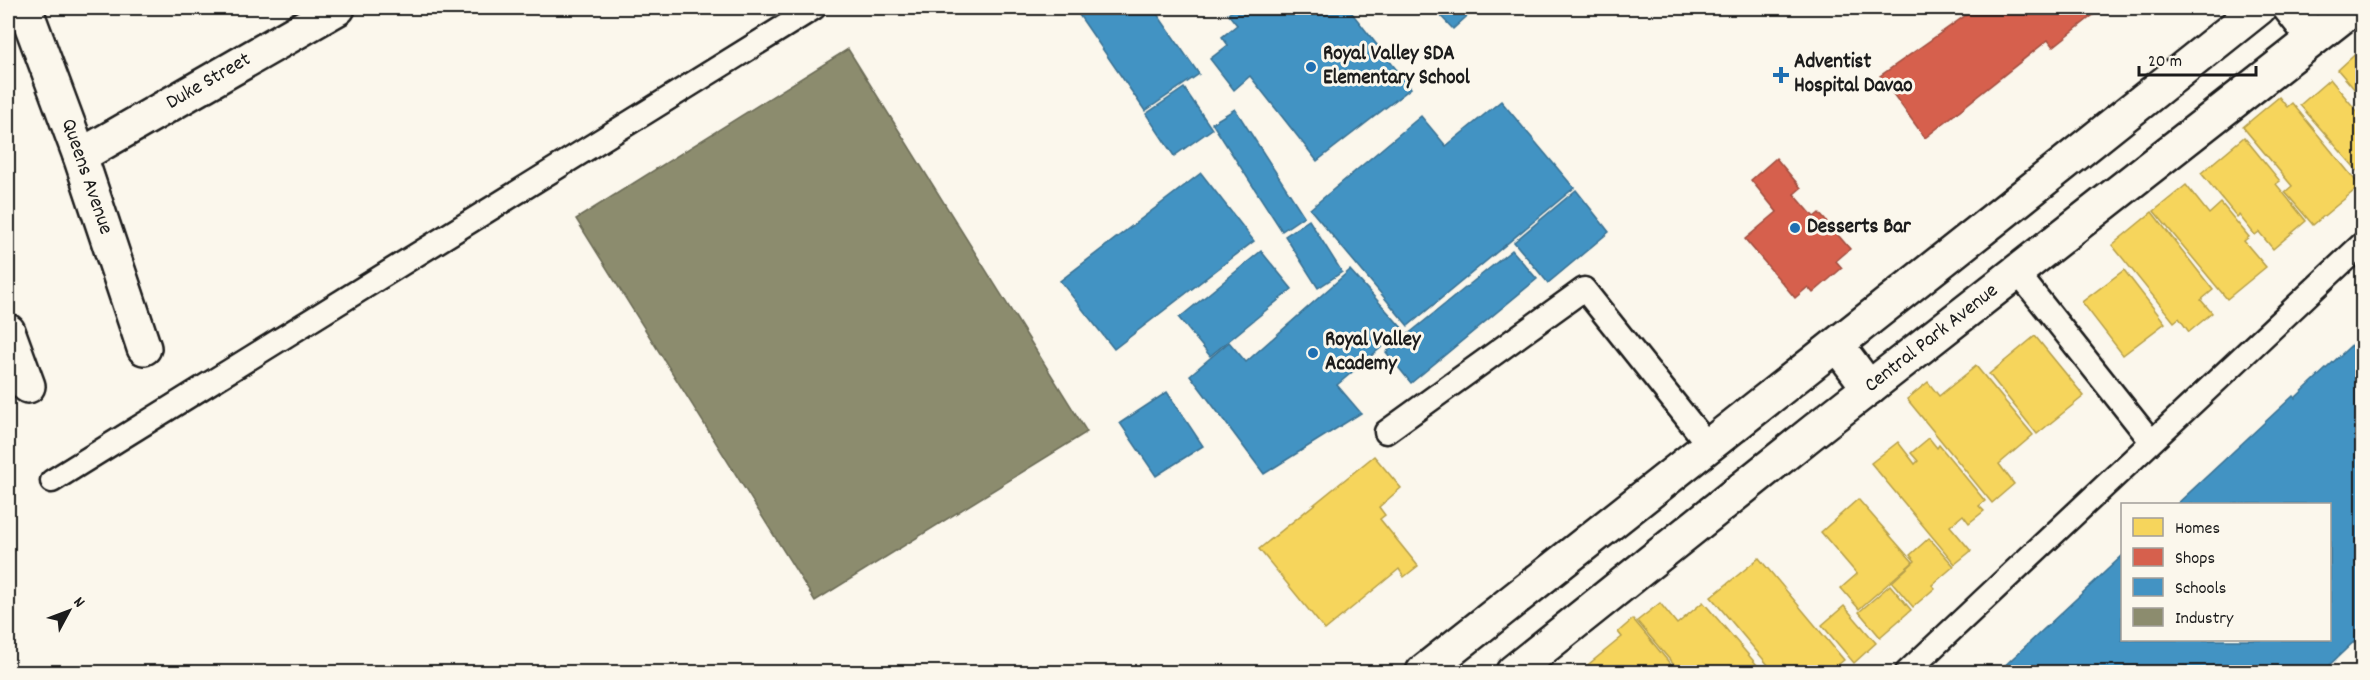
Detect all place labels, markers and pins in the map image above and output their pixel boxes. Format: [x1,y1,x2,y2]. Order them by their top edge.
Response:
place label: Royal Valley SDA Elementary School [1323,40,1471,94]
place label: Adventist Hospital Davao [1794,48,1913,102]
marker: Royal Valley SDA Elementary School [1304,60,1318,74]
marker: Adventist Hospital Davao [1772,66,1790,84]
place label: Desserts Bar [1807,213,1912,243]
marker: Desserts Bar [1788,221,1802,235]
place label: Royal Valley Academy [1325,326,1422,380]
marker: Royal Valley Academy [1306,346,1320,360]

